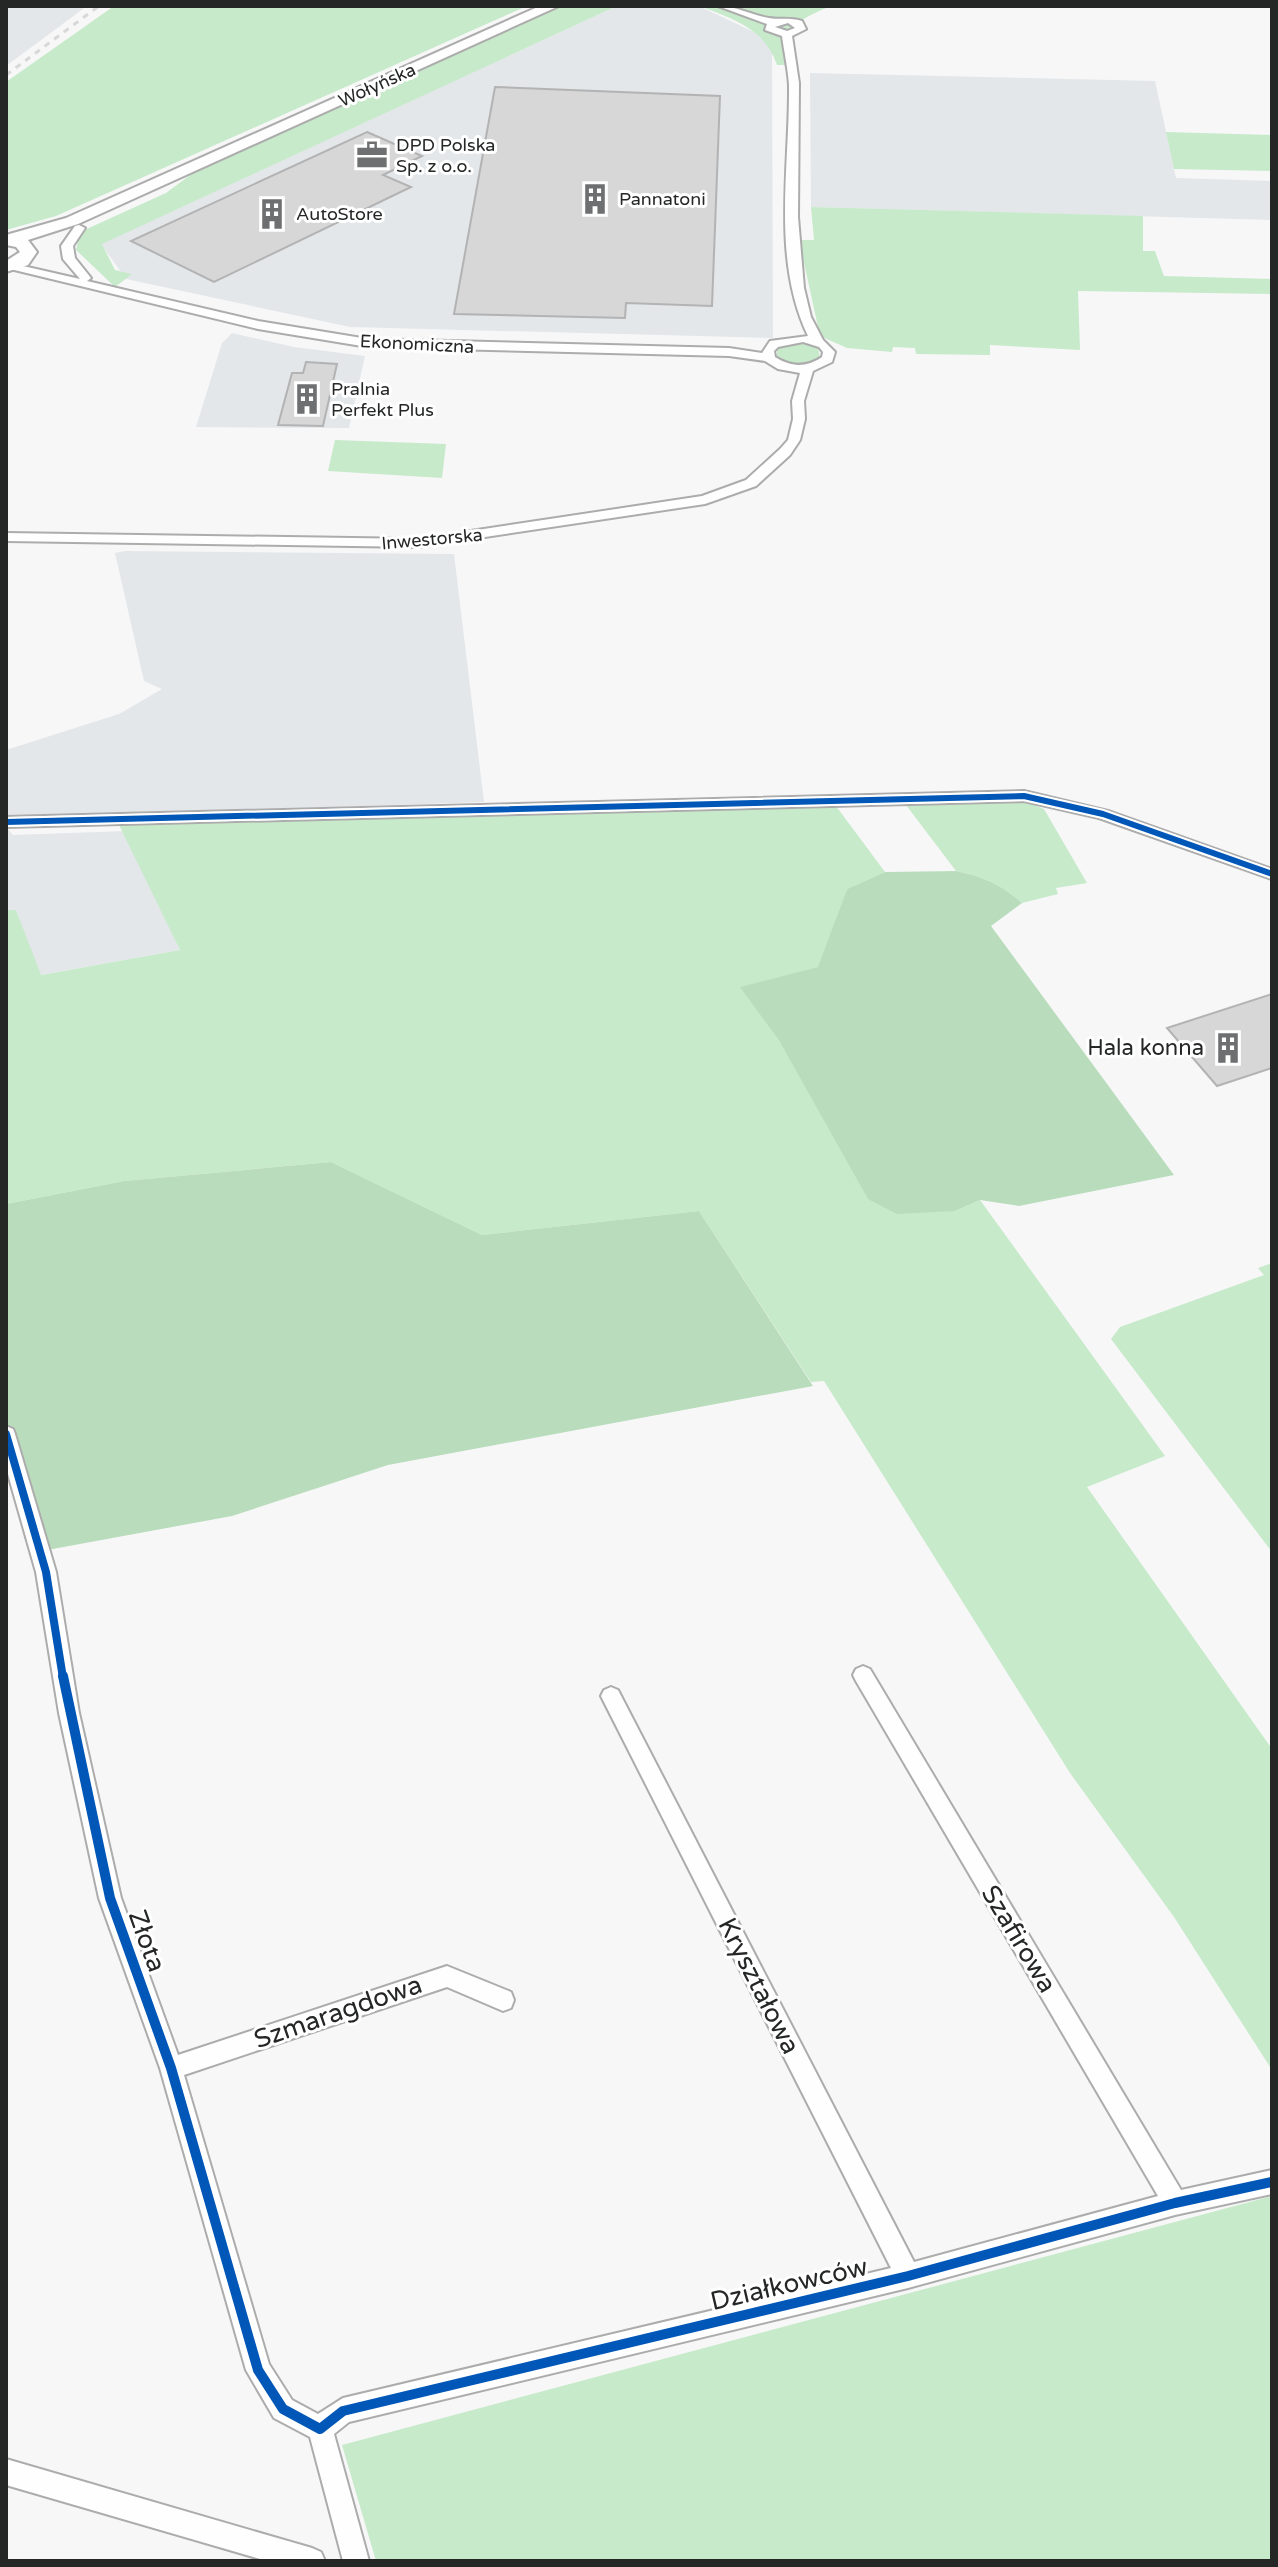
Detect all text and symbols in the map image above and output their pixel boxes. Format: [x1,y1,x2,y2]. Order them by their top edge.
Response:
street label: Wołyńska [335,58,419,112]
place label: DPD Polska Sp. z o.o. [396,134,495,177]
office icon: DPD Polska Sp. z o.o. [355,138,389,172]
building icon: Pannatoni [578,182,612,216]
place label: Pannatoni [619,188,706,210]
building icon: AutoStore [255,197,289,231]
place label: AutoStore [296,203,383,225]
street label: Ekonomiczna [359,330,475,358]
place label: Pralnia Perfekt Plus [331,378,434,421]
building icon: Pralnia Perfekt Plus [290,382,324,416]
street label: Inwestorska [380,524,484,554]
building icon: Hala konna [1211,1031,1245,1065]
place label: Hala konna [1087,1035,1204,1061]
street label: Szafirowa [975,1880,1063,1998]
street label: Złota [122,1906,172,1976]
street label: Kryształowa [711,1913,807,2059]
street label: Szmaragdowa [250,1969,426,2055]
street label: Działkowców [707,2251,871,2317]

